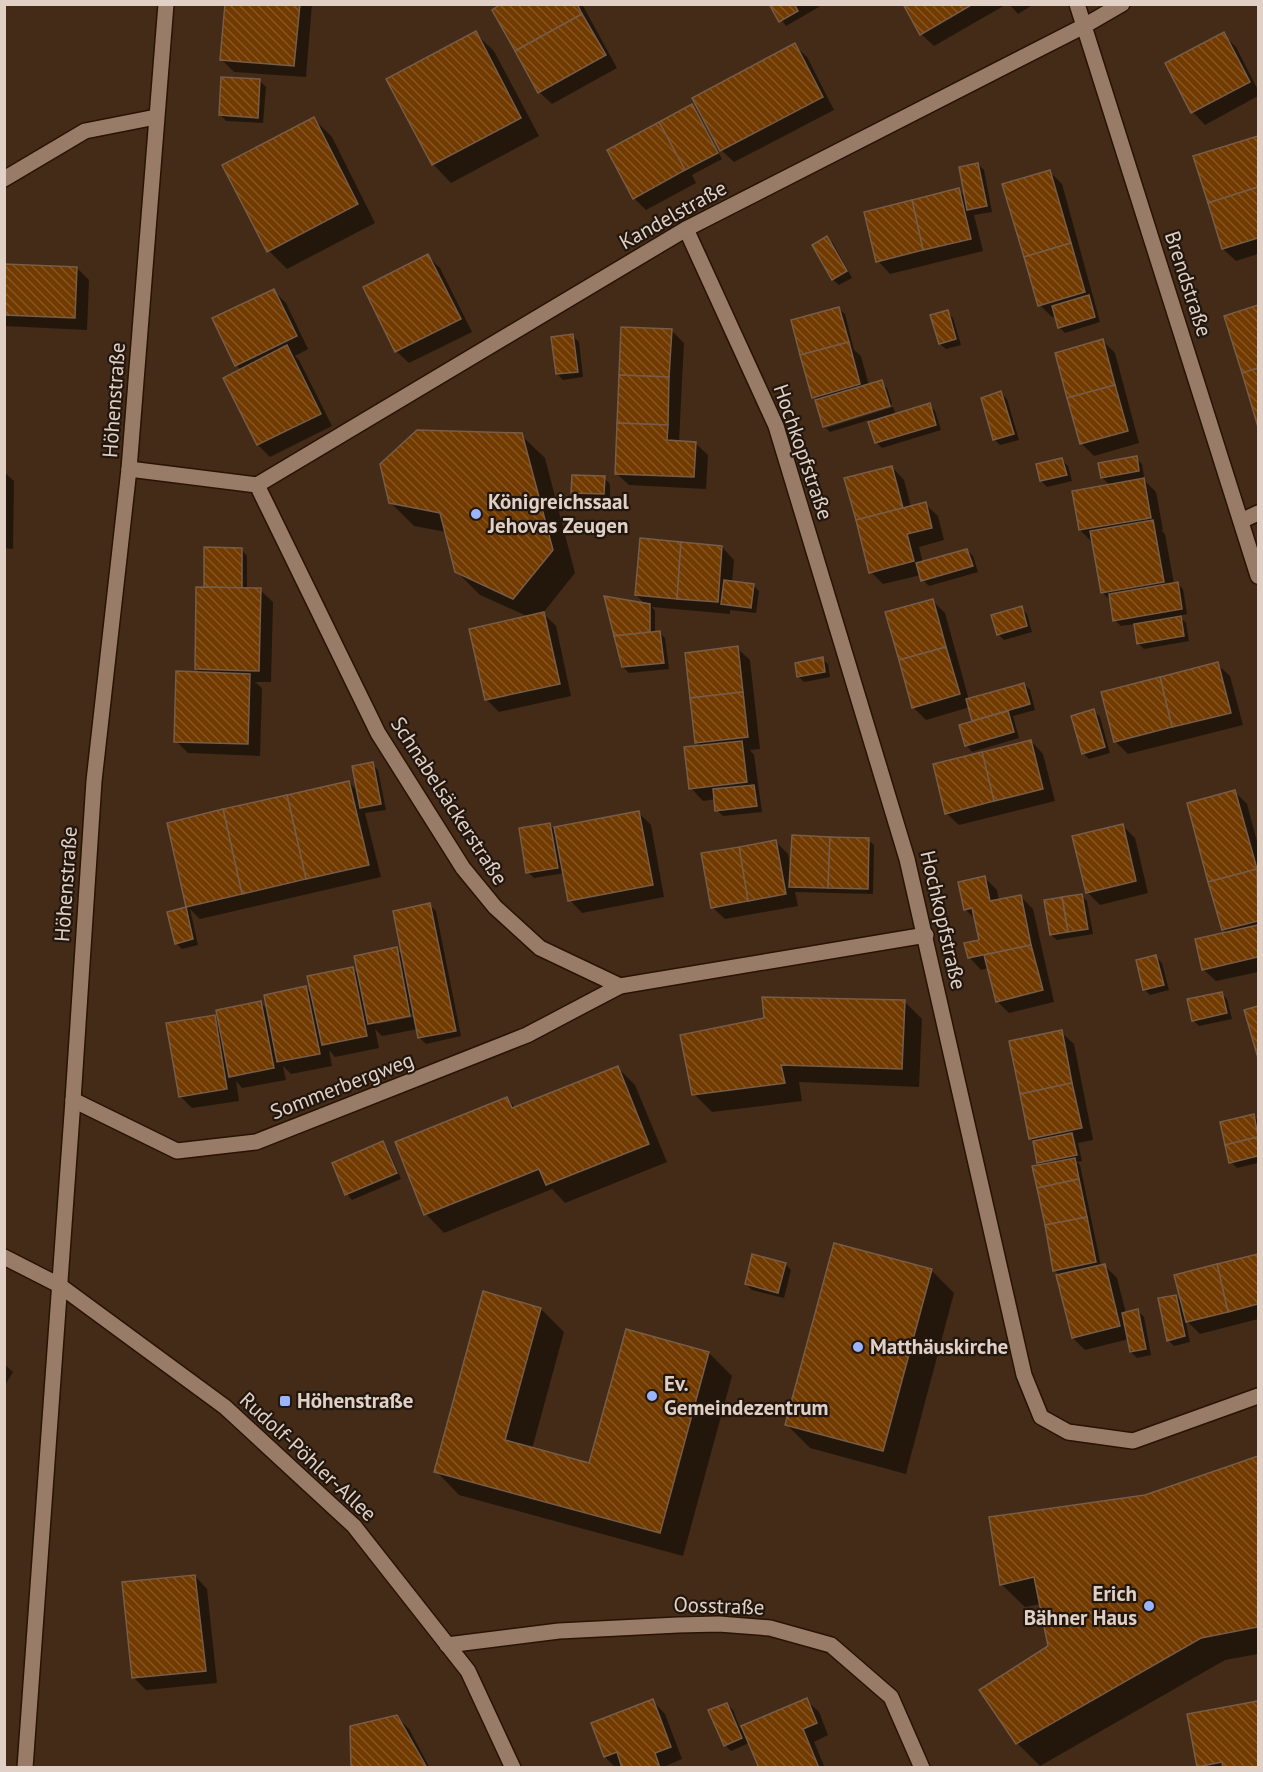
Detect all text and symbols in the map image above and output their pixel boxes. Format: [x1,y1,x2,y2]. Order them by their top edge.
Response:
street label: Kandelstraße [614,174,731,255]
street label: Brendstraße [1159,228,1218,340]
street label: Höhenstraße [96,341,131,459]
street label: Hochkopfstraße [768,380,839,523]
place label: Königreichssaal Jehovas Zeugen [487,488,629,539]
marker: Königreichssaal Jehovas Zeugen [469,507,483,521]
street label: Schnabelsäckerstraße [385,712,514,890]
street label: Höhenstraße [48,825,83,943]
street label: Hochkopfstraße [914,848,973,992]
street label: Sommerbergweg [266,1046,417,1125]
place label: Matthäuskirche [870,1333,1008,1360]
marker: Matthäuskirche [851,1340,865,1354]
place label: Ev. Gemeindezentrum [664,1370,828,1421]
street label: Rudolf-Pöhler-Allee [234,1386,382,1527]
place label: Höhenstraße [297,1387,413,1414]
marker: Ev. Gemeindezentrum [645,1389,659,1403]
marker: Höhenstraße [278,1394,292,1408]
place label: Erich Bähner Haus [1024,1580,1137,1631]
street label: Oosstraße [673,1590,765,1621]
marker: Erich Bähner Haus [1142,1599,1156,1613]

